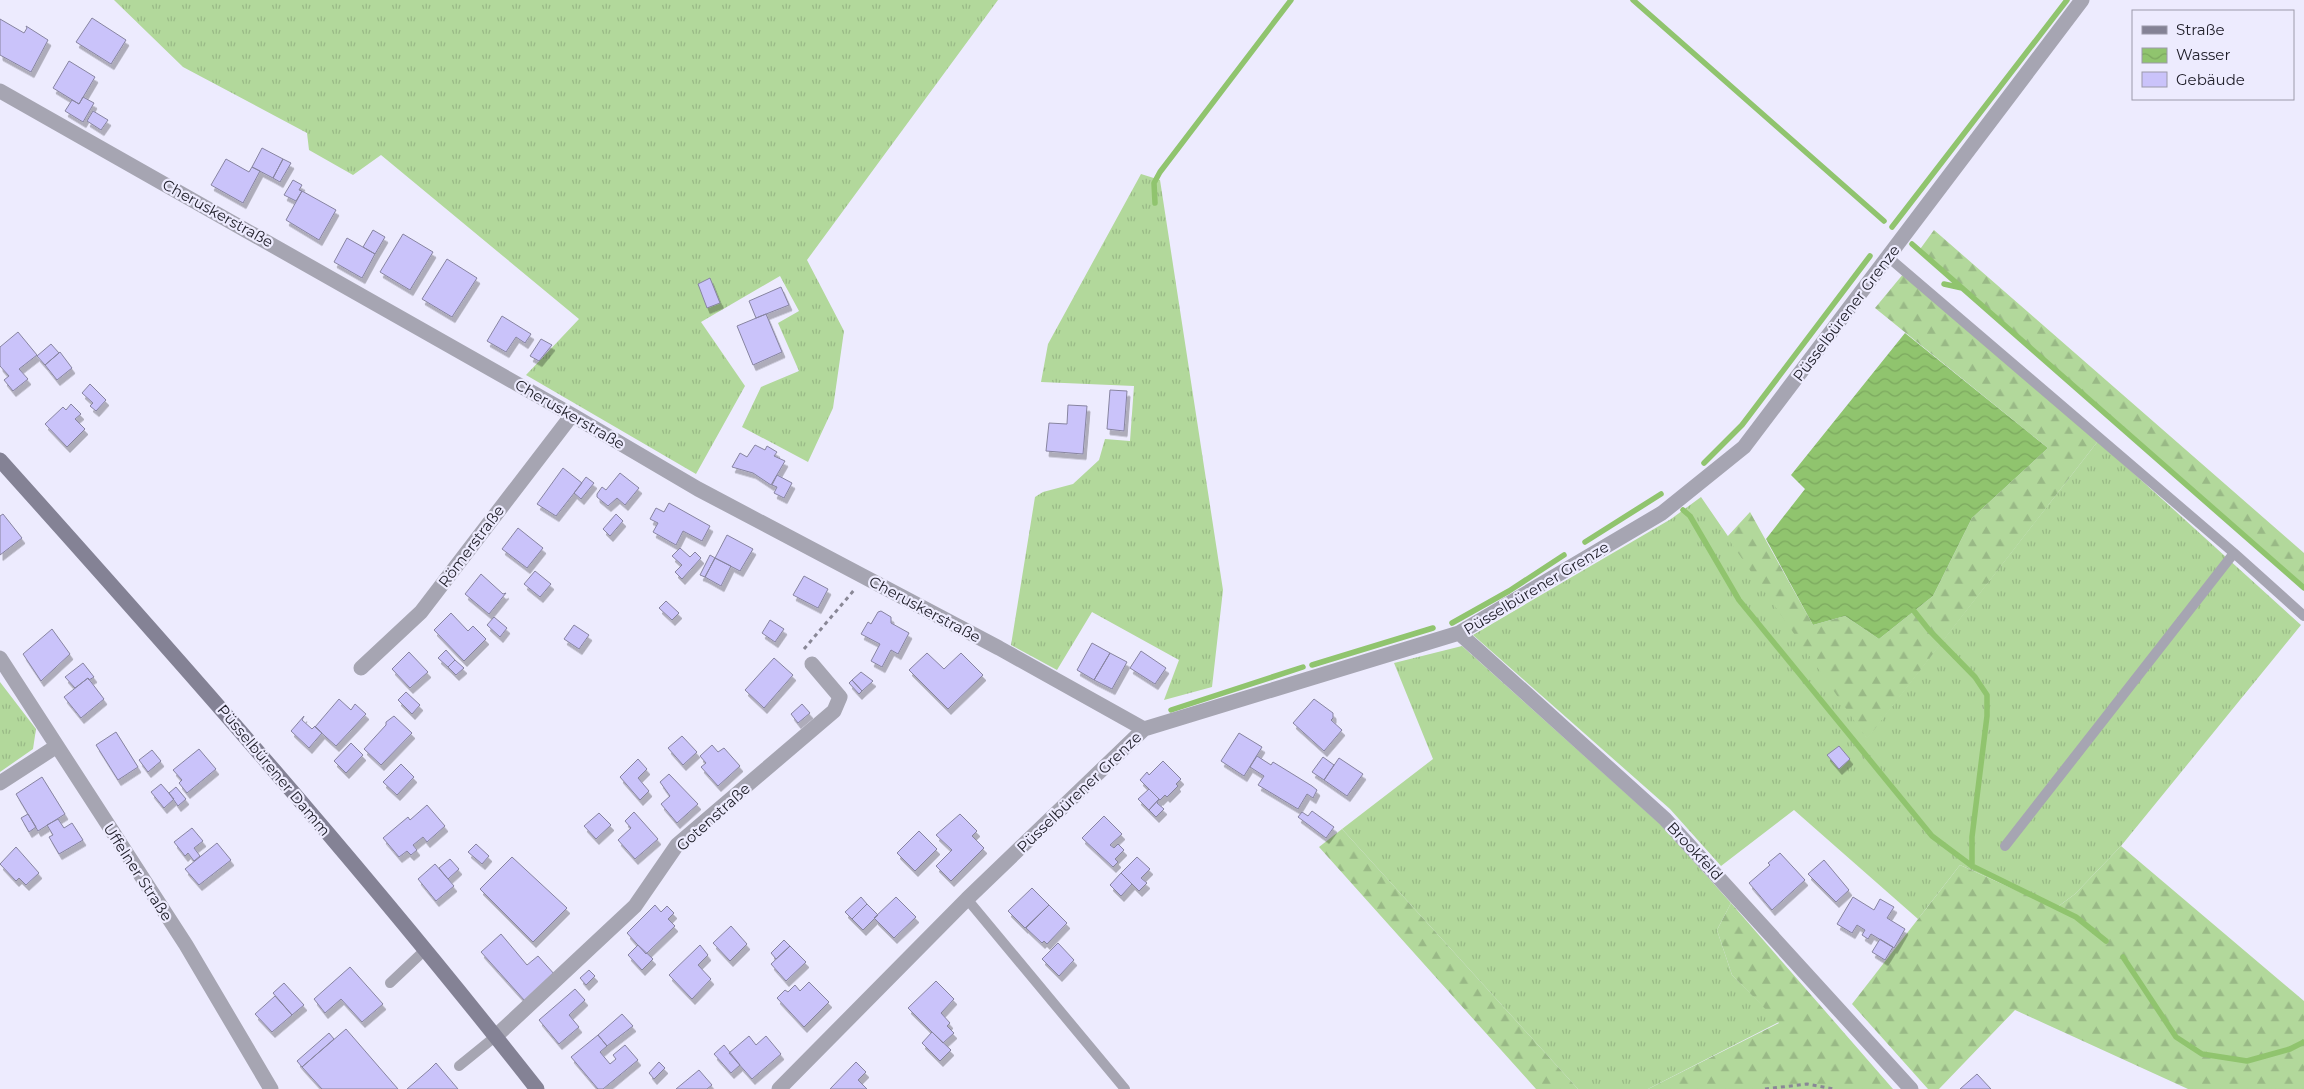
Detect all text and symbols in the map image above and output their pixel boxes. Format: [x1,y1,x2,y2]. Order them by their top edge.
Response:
legend [2132,10,2294,100]
text: Straße [2176,20,2225,39]
text: Wasser [2176,45,2230,64]
text: Gebäude [2176,70,2245,89]
street label: Cheruskerstraße [159,175,277,251]
street label: Püsselbürener Grenze [1788,241,1904,385]
street label: Cheruskerstraße [512,375,628,453]
street label: Römerstraße [434,501,508,591]
street label: Püsselbürener Grenze [1460,537,1612,639]
street label: Cheruskerstraße [866,572,984,646]
street label: Püsselbürener Damm [213,700,335,840]
street label: Püsselbürener Grenze [1013,727,1145,857]
street label: Gotenstraße [672,779,754,855]
street label: Brookfeld [1663,818,1727,884]
street label: Uffelner Straße [99,820,177,924]

